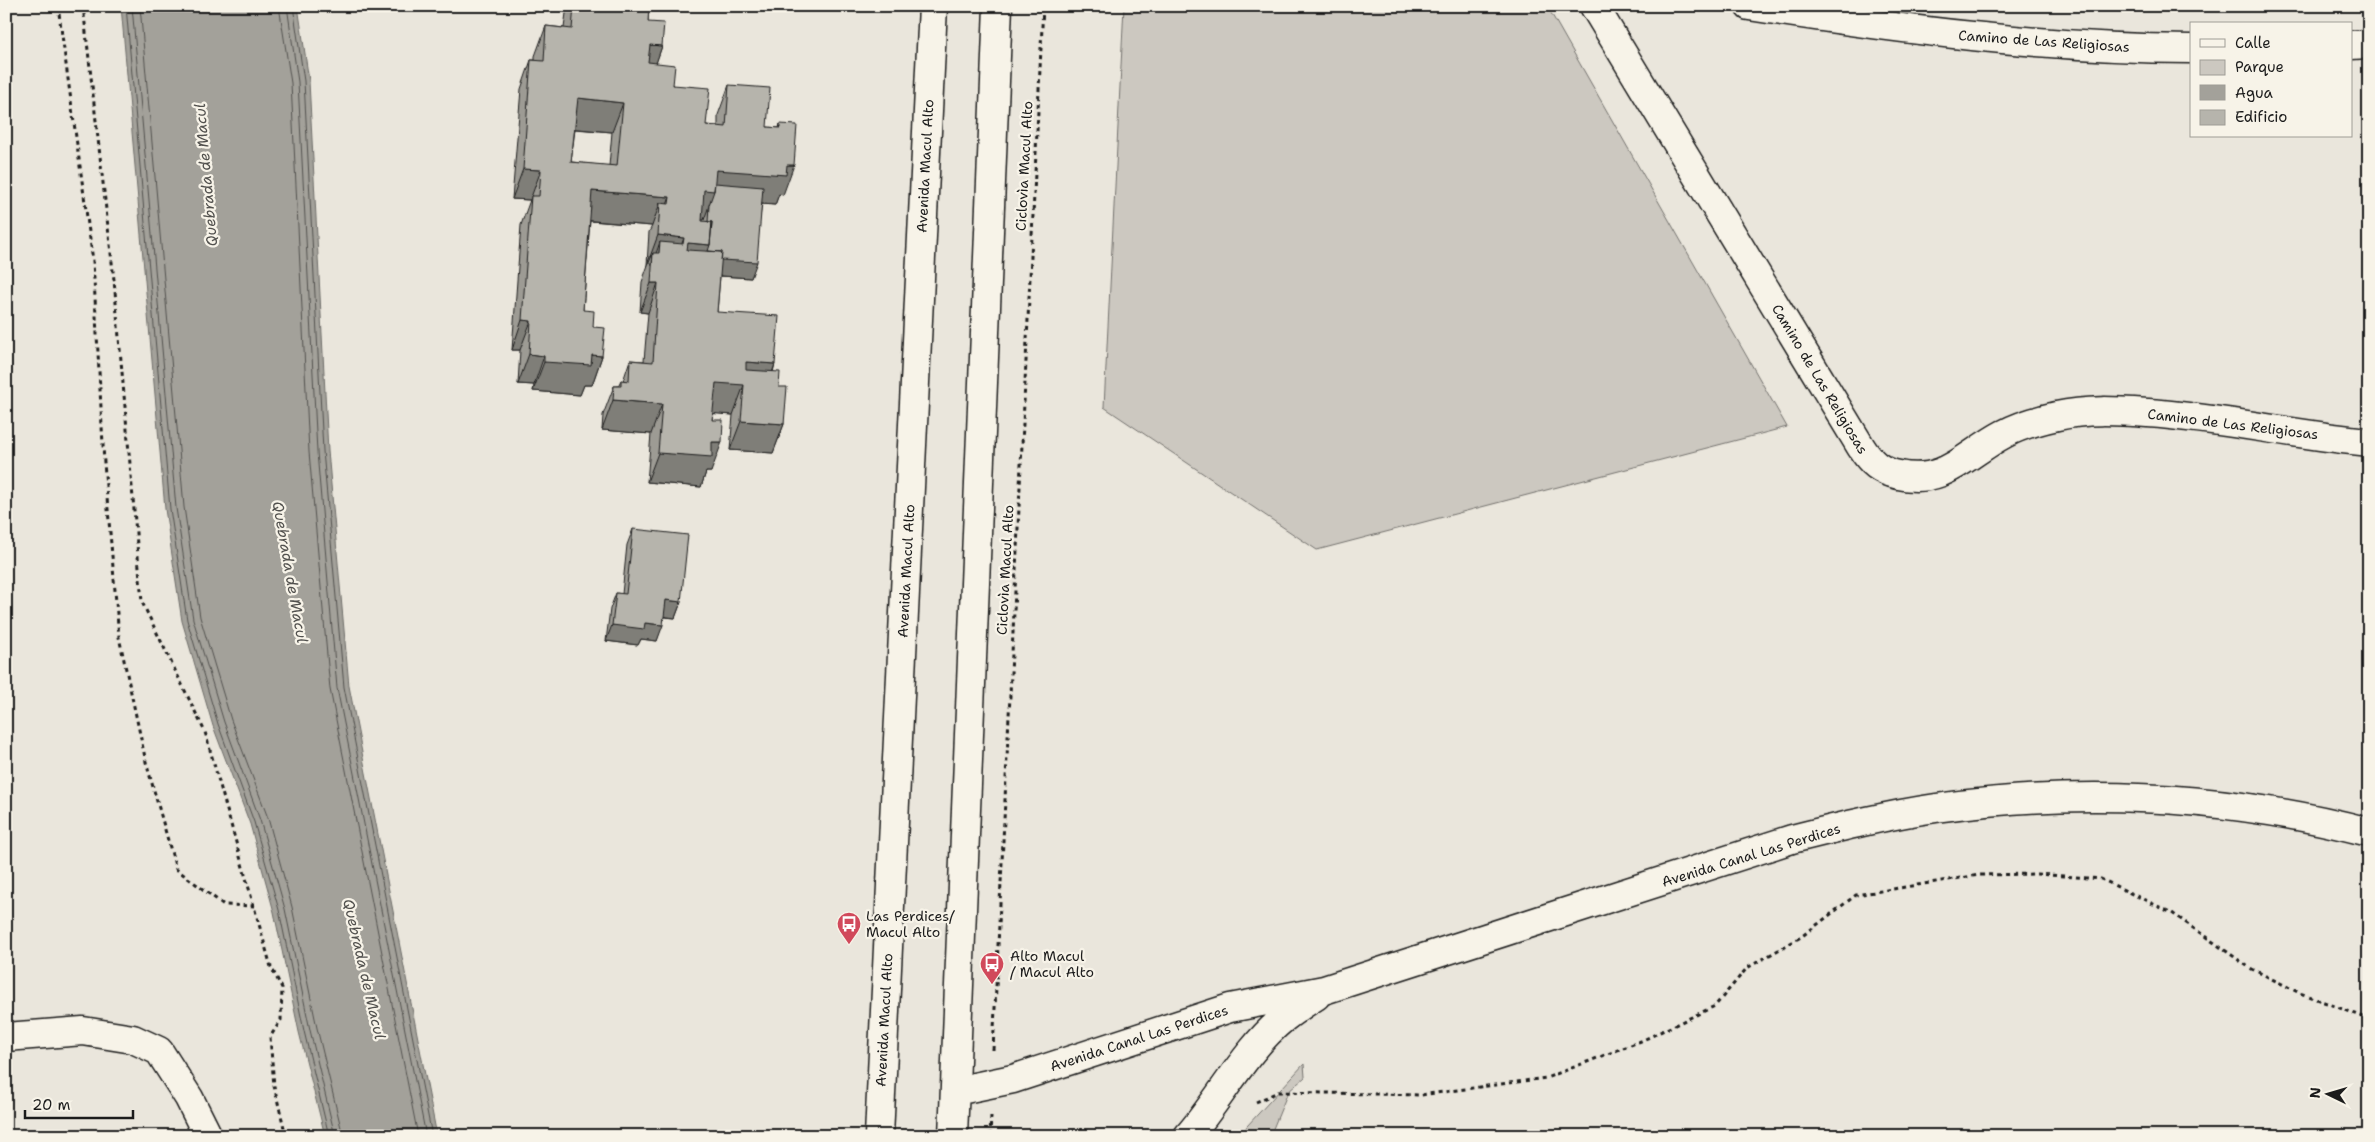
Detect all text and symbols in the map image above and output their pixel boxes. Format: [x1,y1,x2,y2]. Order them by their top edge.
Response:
legend [2190,22,2352,138]
street label: Camino de Las Religiosas [1958,26,2130,56]
text: Calle [2235,33,2271,53]
text: Parque [2235,57,2284,77]
text: Agua [2235,83,2274,103]
street label: Avenida Macul Alto [913,99,937,233]
street label: Ciclovìa Macul Alto [1012,100,1036,232]
water label: Quebrada de Macul [190,102,222,247]
text: Edificio [2235,107,2287,127]
street label: Camino de Las Religiosas [1768,301,1872,457]
street label: Camino de Las Religiosas [2147,405,2319,443]
water label: Quebrada de Macul [268,500,312,645]
street label: Avenida Macul Alto [894,504,918,638]
street label: Ciclovìa Macul Alto [993,504,1017,636]
street label: Avenida Canal Las Perdices [1659,819,1843,891]
water label: Quebrada de Macul [338,897,390,1041]
place label: Las Perdices/ Macul Alto [866,907,955,941]
bus stop icon: Las Perdices/ Macul Alto [836,911,862,945]
place label: Alto Macul / Macul Alto [1010,947,1094,981]
bus stop icon: Alto Macul / Macul Alto [979,951,1005,985]
street label: Avenida Macul Alto [872,953,896,1087]
street label: Avenida Canal Las Perdices [1048,1001,1230,1075]
north arrow [2302,1070,2352,1120]
scale bar [25,1087,132,1119]
text: N [2306,1087,2324,1099]
text: 20 m [32,1095,71,1115]

